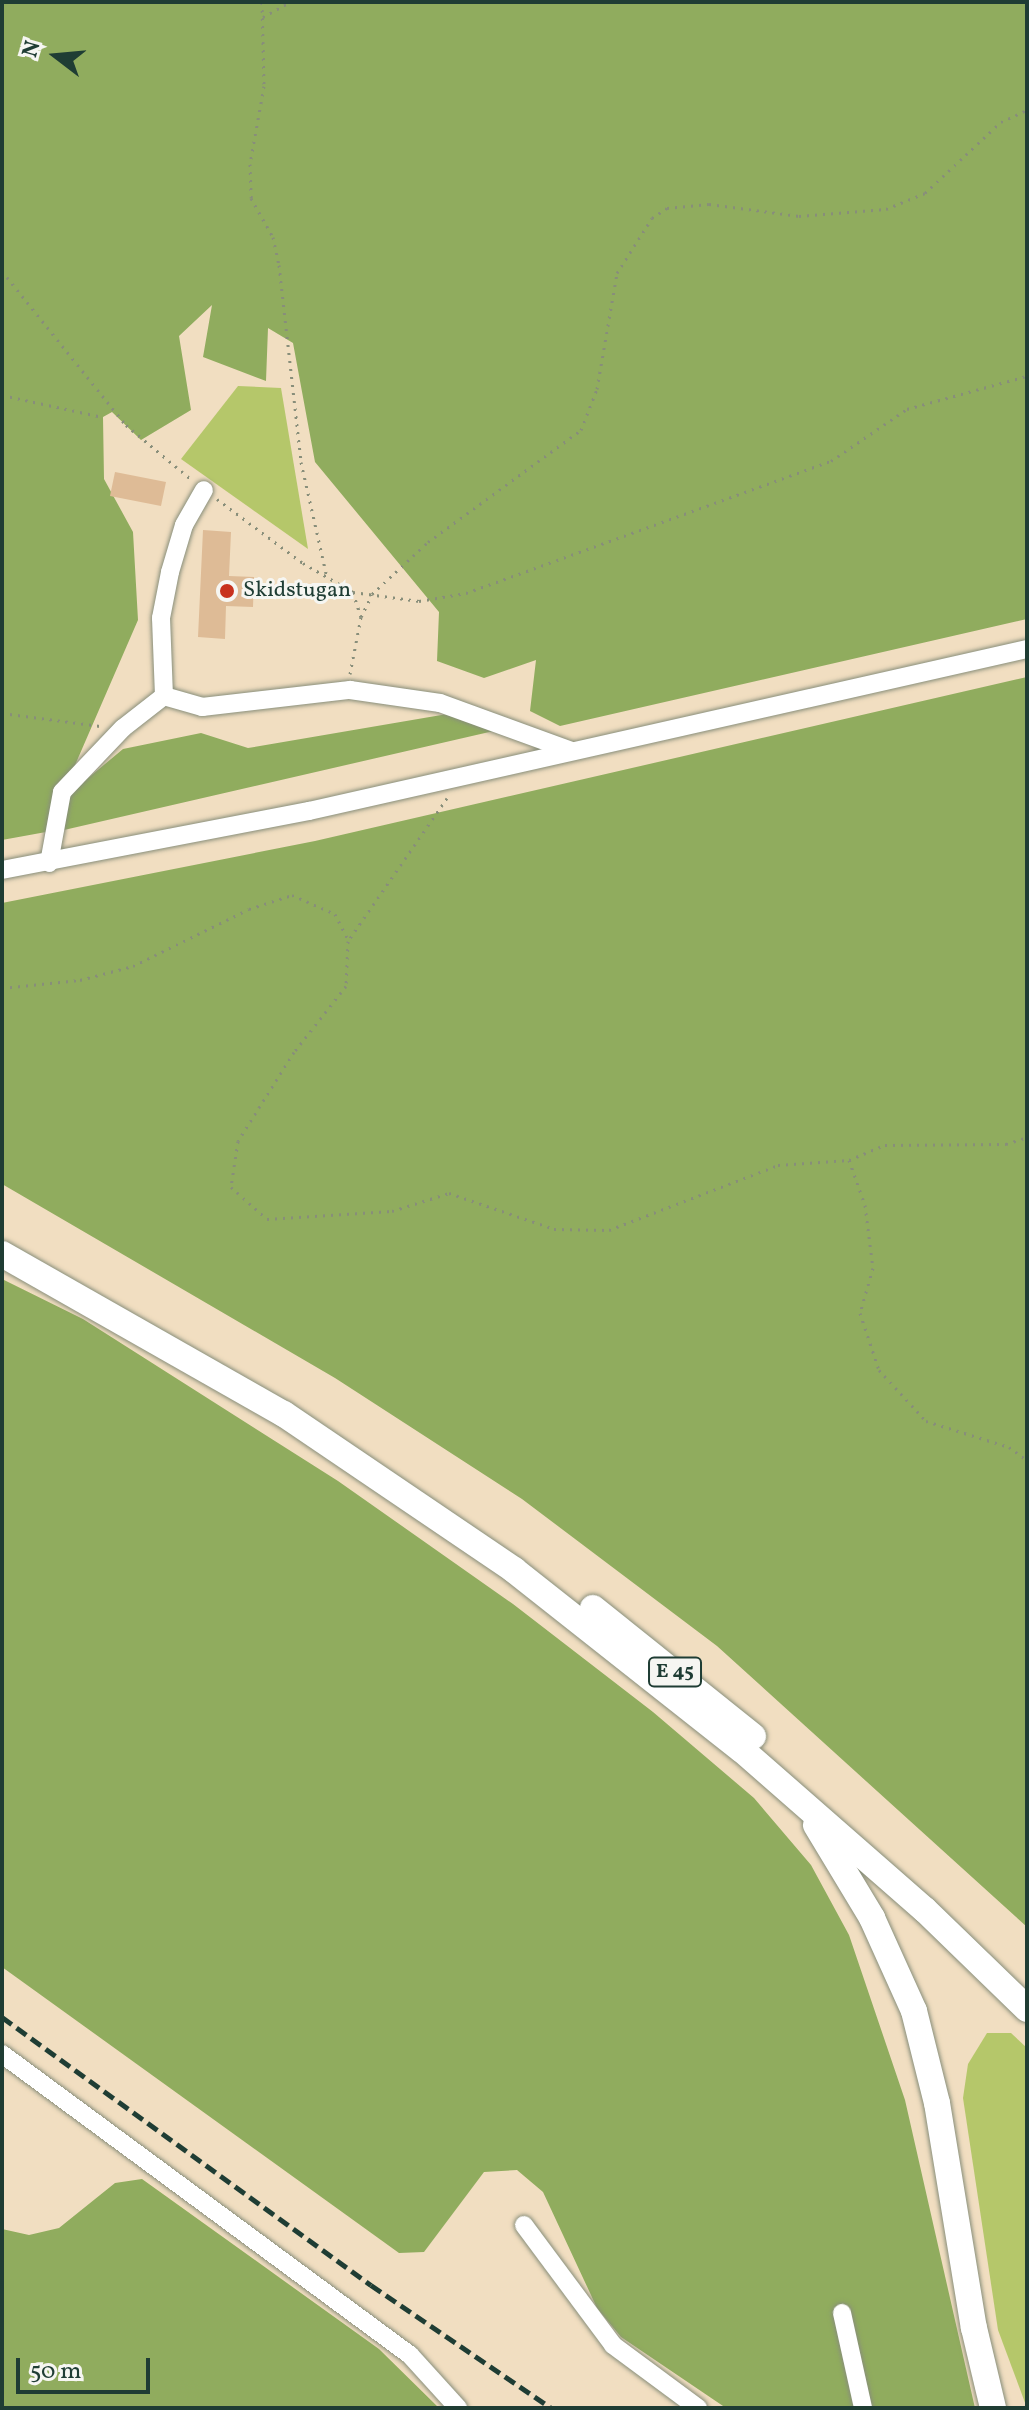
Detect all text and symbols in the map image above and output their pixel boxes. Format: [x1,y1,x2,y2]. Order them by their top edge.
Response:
north arrow [16,16,96,96]
text: N [15,37,50,61]
place label: Skidstugan [243,578,351,604]
marker: Skidstugan [218,582,236,600]
road number: E 45 [647,1656,703,1688]
scale bar [20,2342,154,2392]
text: 50 m [30,2355,82,2389]

